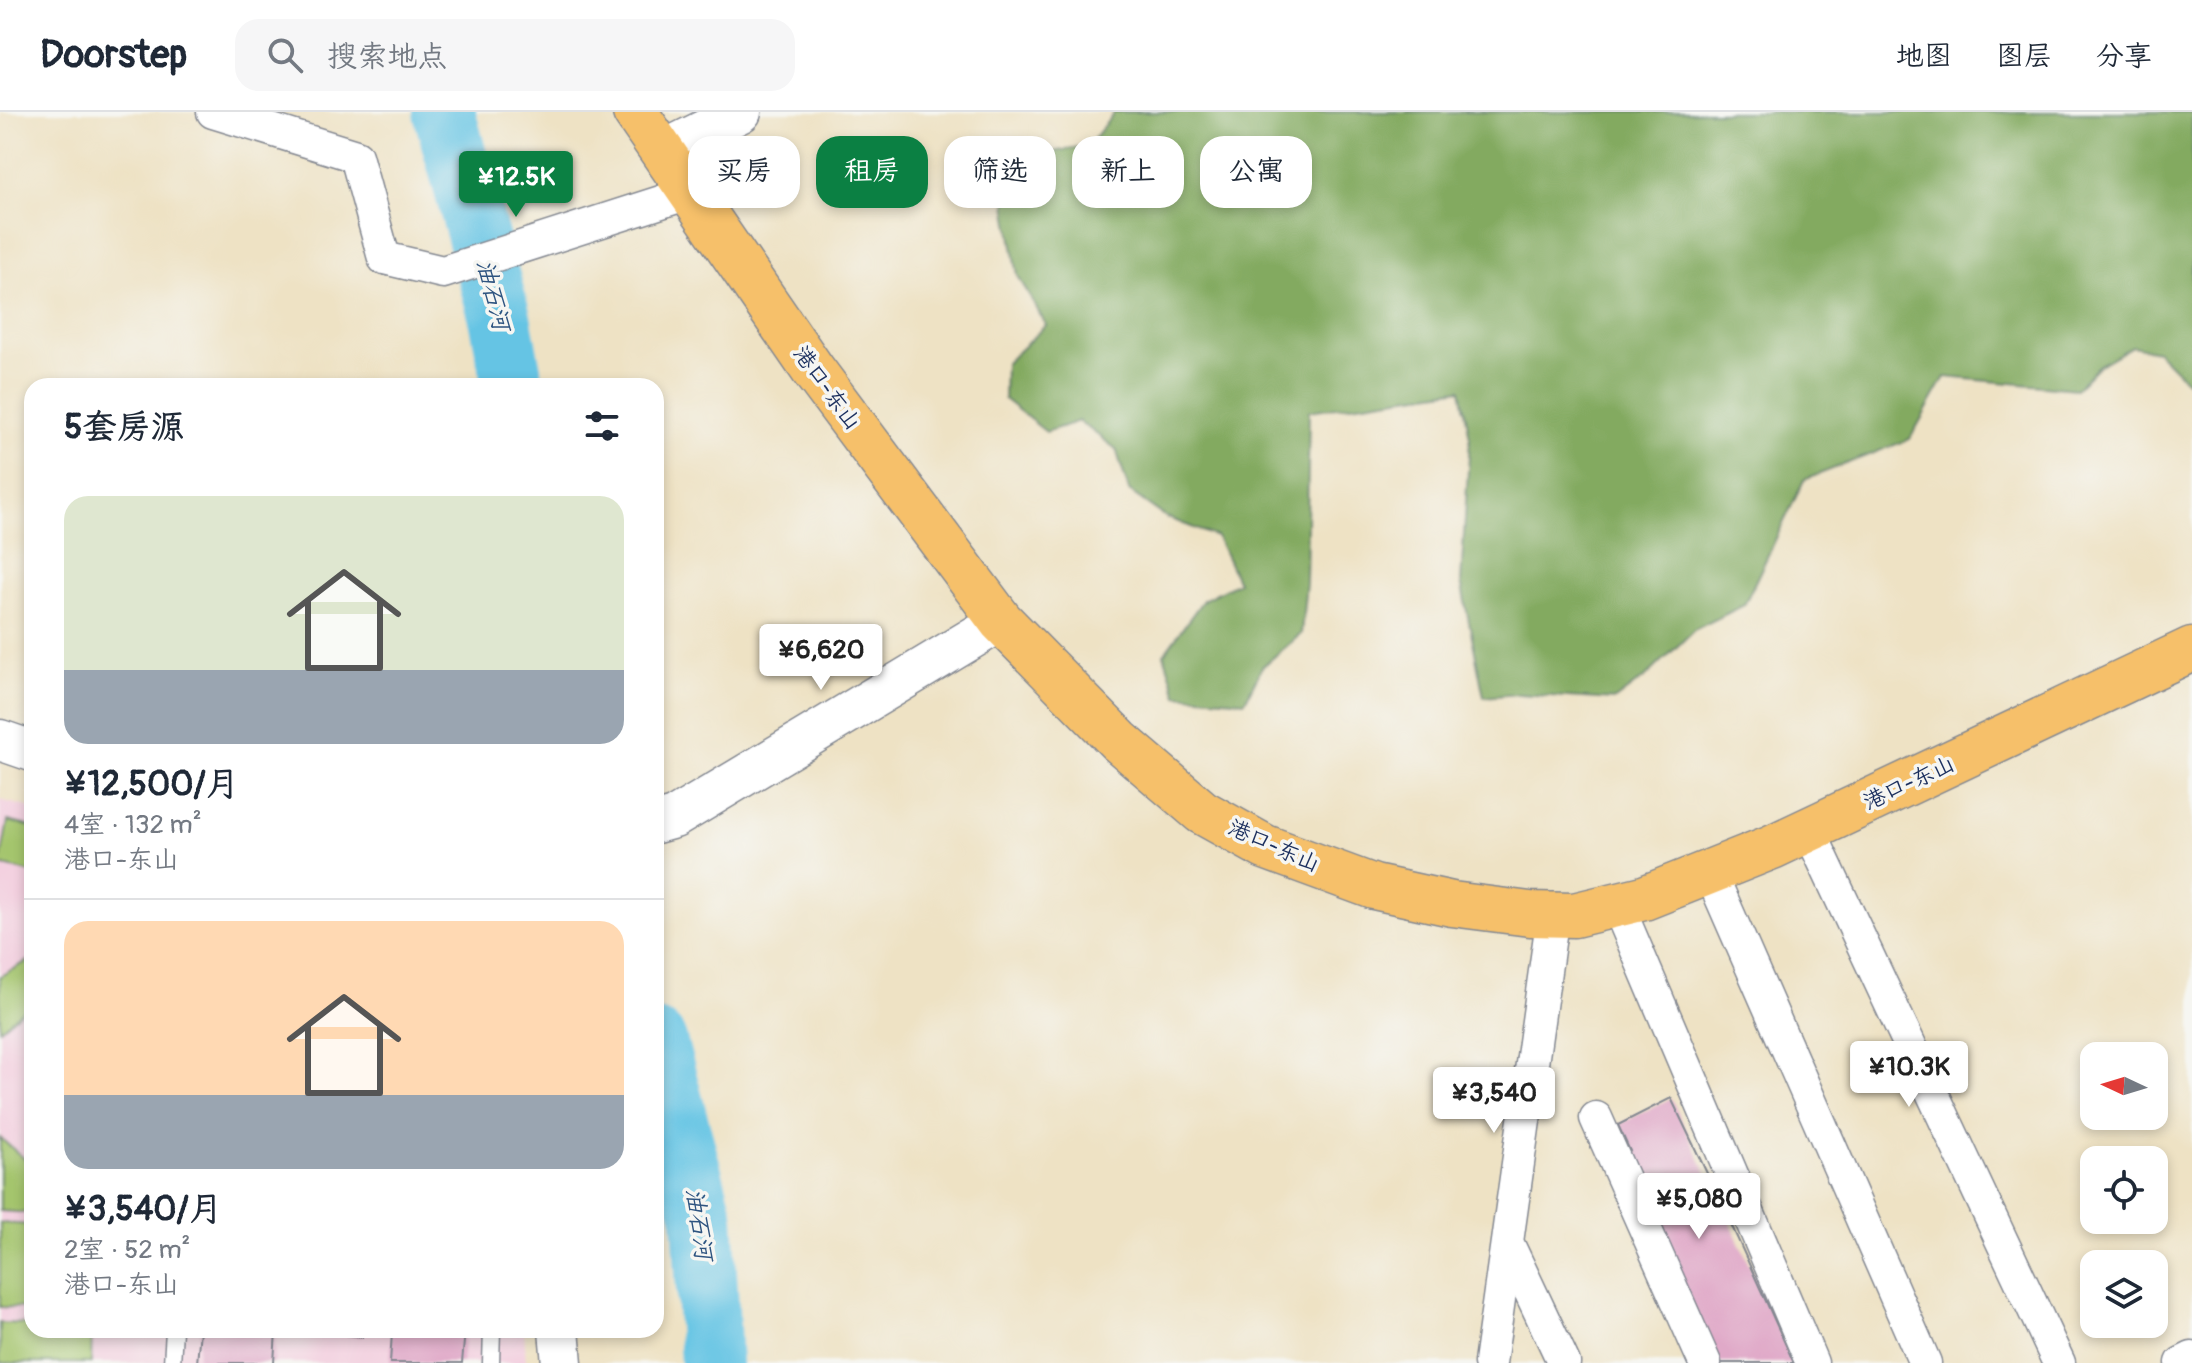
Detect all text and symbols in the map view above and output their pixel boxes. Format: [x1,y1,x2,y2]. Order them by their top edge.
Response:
search box [235,19,795,91]
text: Doorstep [40,31,187,79]
icon: search [263,33,307,77]
text: 搜索地点 [327,38,447,75]
text: 地图 [1896,39,1952,74]
text: 图层 [1996,39,2052,74]
text: 分享 [2096,39,2152,74]
chip: 买房 [688,136,800,208]
chip: 租房 [816,136,928,208]
chip: 筛选 [944,136,1056,208]
chip: 新上 [1072,136,1184,208]
chip: 公寓 [1200,136,1312,208]
pin: ¥12.5K [451,151,581,219]
text: ¥12.5K [477,161,555,193]
water label: 油石河 [470,257,517,337]
street label: 港口-东山 [787,340,867,436]
icon: filters [580,404,624,448]
text: 5套房源 [64,406,184,449]
icon: home [272,548,416,692]
pin: ¥6,620 [756,624,886,692]
text: ¥6,620 [777,634,865,666]
street label: 港口-东山 [1859,750,1959,816]
text: ¥12,500/月 [64,763,240,806]
text: 4室 · 132 m² [64,809,202,841]
street label: 港口-东山 [1224,813,1324,879]
text: 港口-东山 [64,844,179,876]
icon: home [272,973,416,1117]
pin: ¥10.3K [1844,1041,1974,1109]
north arrow [2080,1042,2168,1130]
map controls [2080,1042,2168,1338]
text: ¥10.3K [1868,1051,1950,1083]
pin: ¥3,540 [1429,1067,1559,1135]
text: ¥3,540 [1451,1077,1537,1109]
button: locate [2080,1146,2168,1234]
pin: ¥5,080 [1634,1173,1764,1241]
text: ¥5,080 [1655,1183,1743,1215]
water label: 油石河 [680,1186,719,1266]
text: ¥3,540/月 [64,1188,223,1231]
text: 2室 · 52 m² [64,1234,190,1266]
button: layers [2080,1250,2168,1338]
text: 港口-东山 [64,1269,179,1301]

